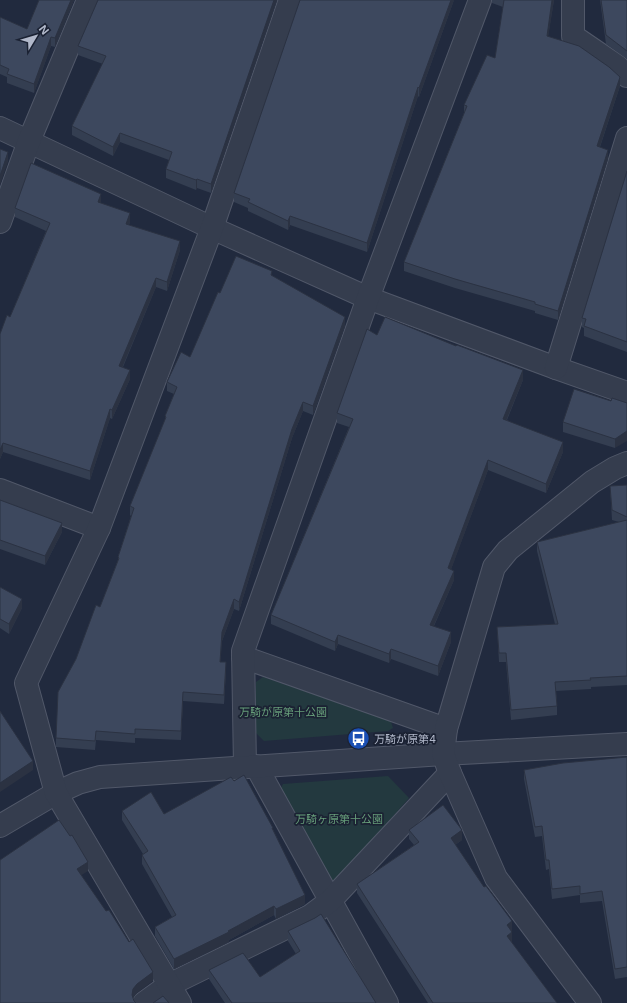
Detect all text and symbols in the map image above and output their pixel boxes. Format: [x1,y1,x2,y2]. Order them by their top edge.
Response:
north arrow [16,16,56,56]
text: N [36,22,52,37]
park label: 万騎が原第十公園 [239,705,327,719]
bus stop icon: 万騎が原第4 [346,726,372,752]
place label: 万騎が原第4 [374,732,436,746]
park label: 万騎ヶ原第十公園 [295,812,383,826]

